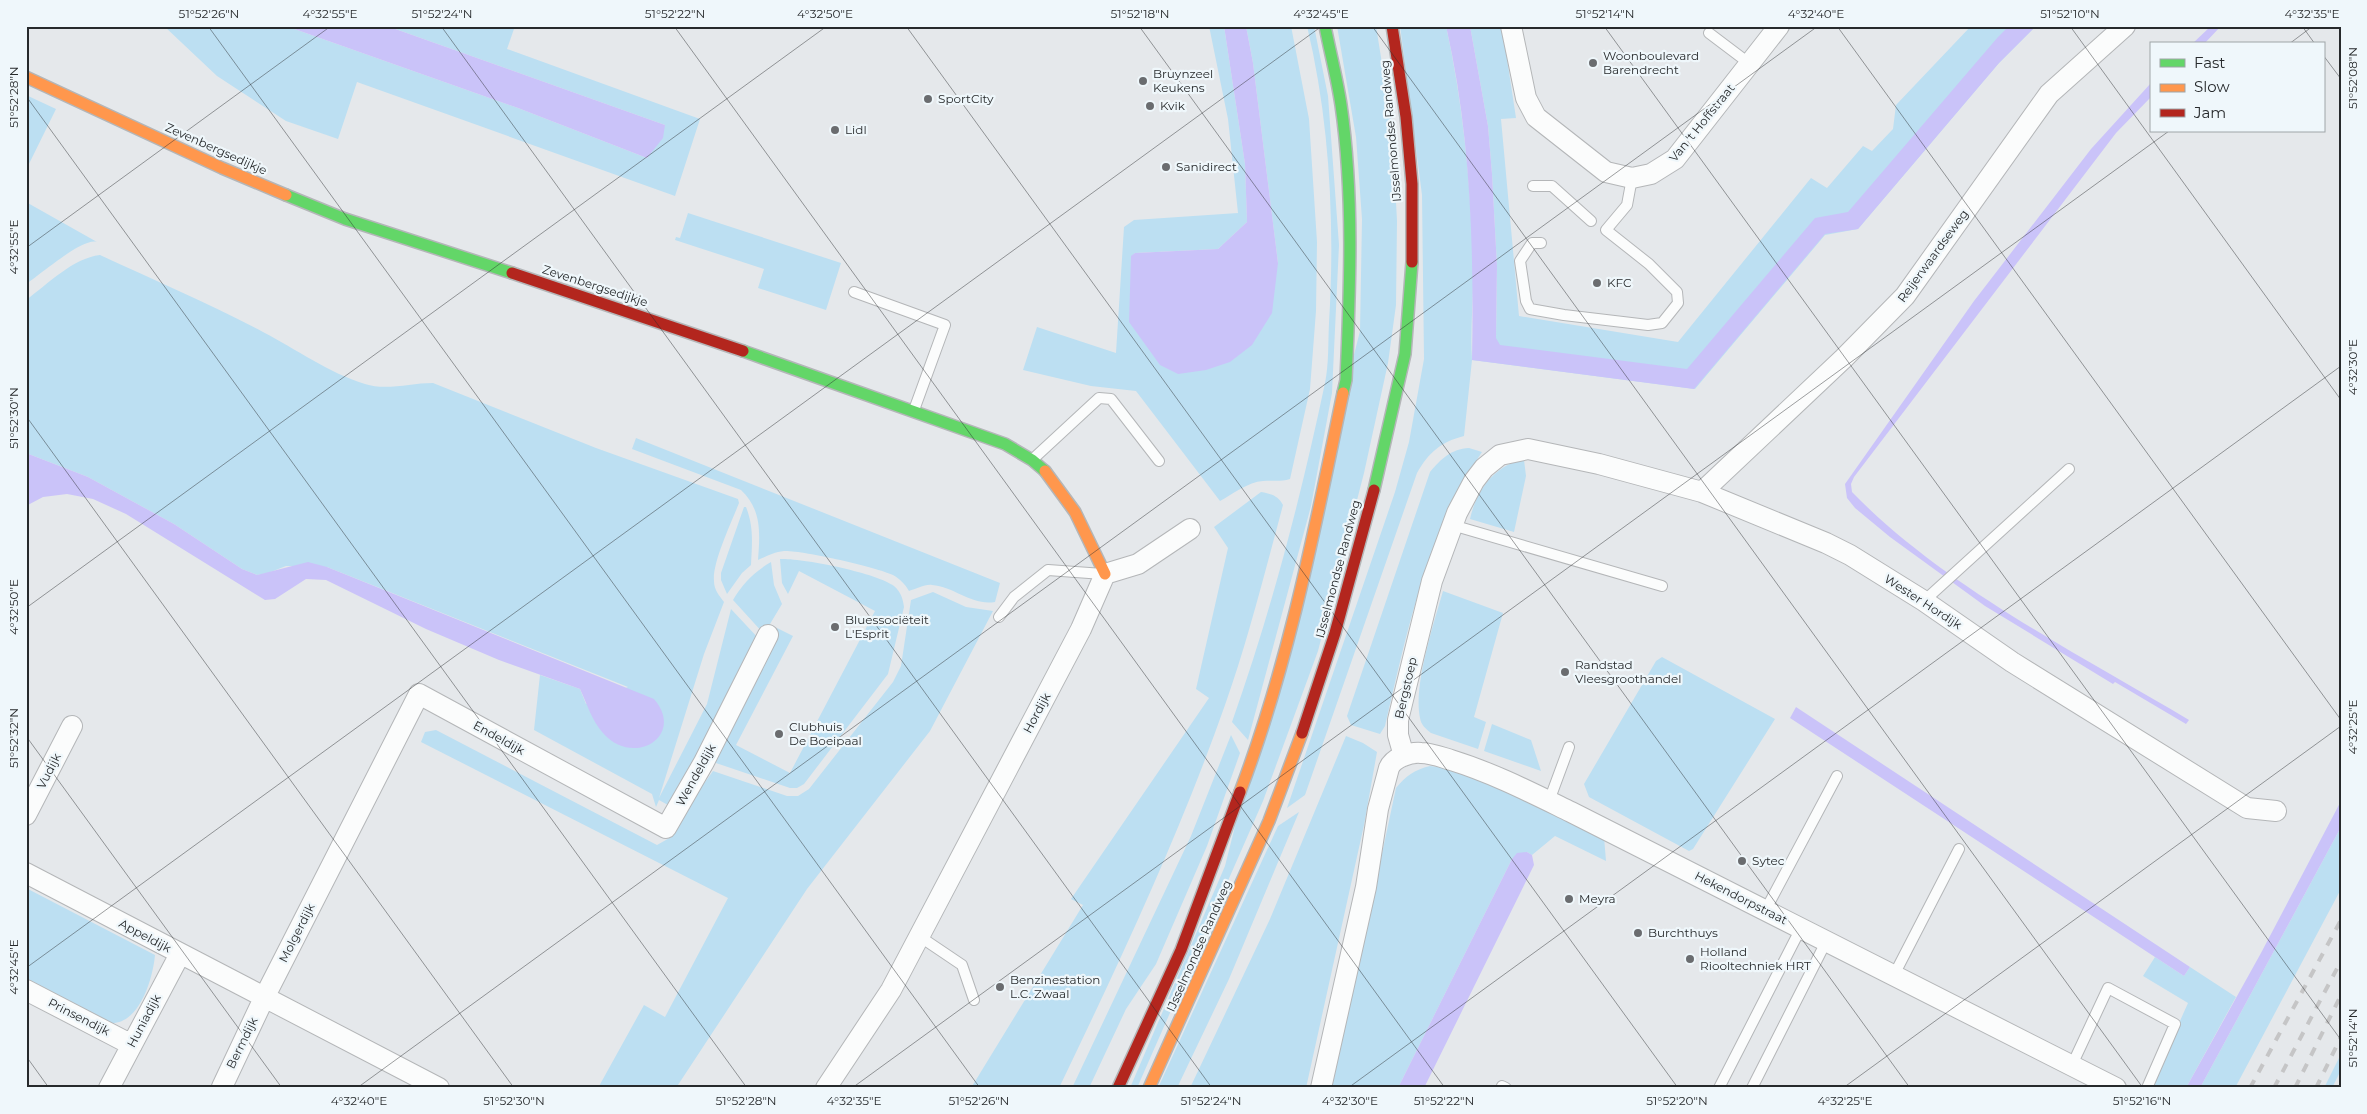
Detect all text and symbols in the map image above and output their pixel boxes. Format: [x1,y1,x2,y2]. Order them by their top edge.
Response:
text: 51°52'26"N [179,6,239,21]
text: 4°32'55"E [303,6,357,21]
text: 51°52'24"N [412,6,472,21]
text: 51°52'22"N [645,6,705,21]
text: 4°32'50"E [797,6,853,21]
text: 51°52'18"N [1110,6,1170,21]
text: 4°32'45"E [1293,6,1349,21]
text: 51°52'14"N [1576,6,1634,21]
text: 4°32'40"E [1788,6,1844,21]
text: 51°52'10"N [2040,6,2100,21]
text: 4°32'35"E [2285,6,2339,21]
legend [2150,42,2324,132]
text: 51°52'08"N [2345,47,2360,109]
place label: Woonboulevard Barendrecht [1603,48,1699,77]
text: Fast [2194,53,2225,72]
marker: Woonboulevard Barendrecht [1587,57,1599,69]
street label: IJsselmondse Randweg [1377,59,1404,203]
text: 51°52'28"N [6,66,21,128]
place label: Bruynzeel Keukens [1153,66,1213,95]
marker: Bruynzeel Keukens [1137,75,1149,87]
text: Slow [2194,77,2230,96]
street label: Van 't Hoffstraat [1666,81,1738,165]
place label: SportCity [938,91,994,106]
marker: SportCity [922,93,934,105]
place label: Kvik [1160,98,1186,113]
marker: Kvik [1144,100,1156,112]
text: Jam [2193,103,2226,122]
street label: Zevenbergsedijkje [163,119,269,178]
place label: Lidl [845,122,867,137]
marker: Lidl [829,124,841,136]
place label: Sanidirect [1176,159,1237,174]
marker: Sanidirect [1160,161,1172,173]
street label: Reijerwaardseweg [1894,206,1971,305]
text: 4°32'55"E [6,220,21,274]
street label: Zevenbergsedijkje [541,261,650,310]
place label: KFC [1607,275,1632,290]
marker: KFC [1591,277,1603,289]
text: 4°32'30"E [2345,339,2360,395]
text: 51°52'30"N [6,387,21,449]
street label: IJsselmondse Randweg [1312,498,1363,640]
street label: Wester Hordijk [1882,571,1966,633]
text: 4°32'50"E [6,579,21,635]
place label: Bluessociëteit L'Esprit [845,612,929,641]
marker: Bluessociëteit L'Esprit [829,621,841,633]
street label: Bergstoep [1391,656,1420,720]
place label: Randstad Vleesgroothandel [1575,657,1681,686]
marker: Randstad Vleesgroothandel [1559,666,1571,678]
street label: Hordijk [1020,689,1054,736]
text: 4°32'25"E [2345,699,2360,755]
text: 51°52'32"N [6,708,21,768]
street label: Endeldijk [471,717,528,758]
place label: Clubhuis De Boeipaal [789,719,862,748]
marker: Clubhuis De Boeipaal [773,728,785,740]
street label: Wendeldijk [672,740,719,808]
street label: Vudijk [33,750,64,791]
place label: Sytec [1752,853,1785,868]
marker: Sytec [1736,855,1748,867]
street label: Hekendorpstraat [1692,868,1790,927]
street label: IJsselmondse Randweg [1163,878,1234,1014]
place label: Meyra [1579,891,1616,906]
marker: Meyra [1563,893,1575,905]
street label: Molgerdijk [275,900,318,965]
street label: Appeldijk [116,916,175,956]
place label: Burchthuys [1648,925,1718,940]
marker: Burchthuys [1632,927,1644,939]
text: 4°32'45"E [6,939,21,995]
place label: Holland Riooltechniek HRT [1700,944,1811,973]
marker: Holland Riooltechniek HRT [1684,953,1696,965]
place label: Benzinestation L.C. Zwaal [1010,972,1100,1001]
marker: Benzinestation L.C. Zwaal [994,981,1006,993]
street label: Huniadijk [123,991,164,1050]
street label: Prinsendijk [46,995,113,1039]
text: 51°52'14"N [2345,1009,2360,1067]
street label: Bermdijk [223,1014,261,1071]
text: 4°32'40"E [331,1093,387,1108]
text: 51°52'30"N [483,1093,545,1108]
text: 51°52'28"N [715,1093,777,1108]
text: 4°32'35"E [827,1093,881,1108]
text: 51°52'26"N [949,1093,1009,1108]
text: 51°52'24"N [1181,1093,1241,1108]
text: 4°32'30"E [1322,1093,1378,1108]
text: 51°52'22"N [1414,1093,1474,1108]
text: 51°52'20"N [1646,1093,1708,1108]
text: 4°32'25"E [1817,1093,1873,1108]
text: 51°52'16"N [2113,1093,2171,1108]

